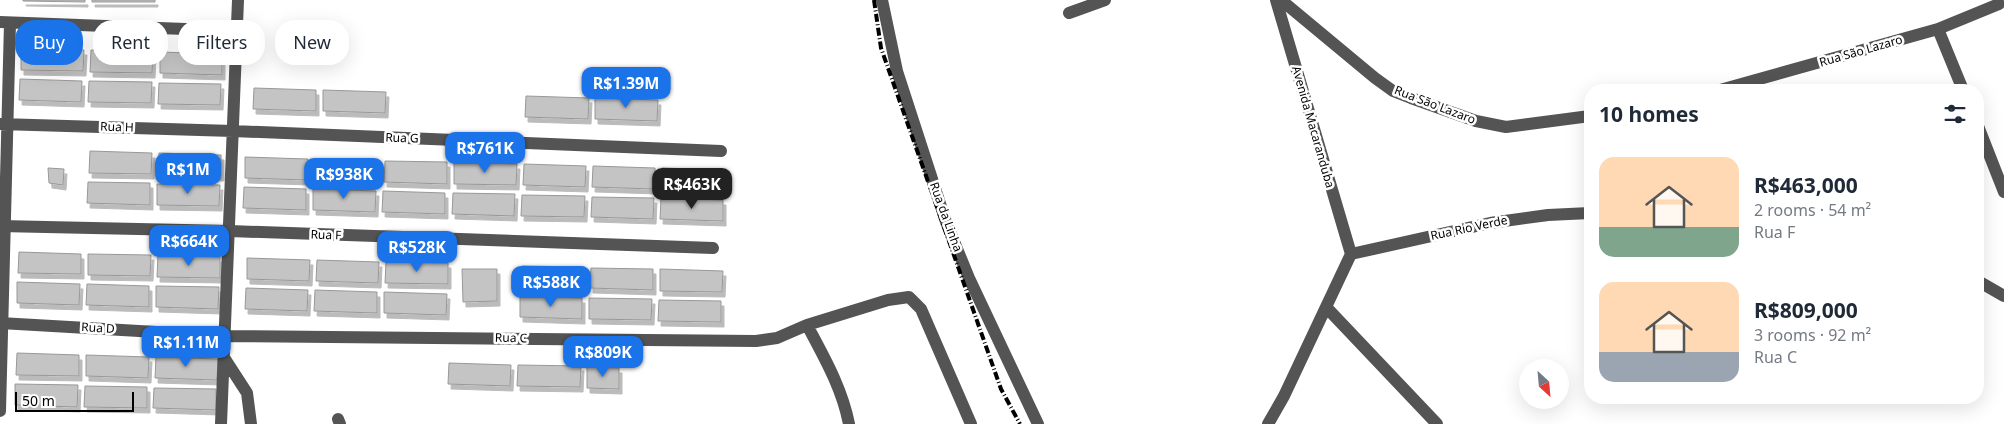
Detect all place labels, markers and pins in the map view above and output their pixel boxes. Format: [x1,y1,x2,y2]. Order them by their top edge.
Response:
pin: R$1.39M [580,66,672,109]
pin: R$761K [444,132,526,174]
pin: R$1M [158,152,218,195]
pin: R$938K [303,158,385,200]
pin: R$463K [651,168,733,210]
pin: R$664K [148,224,230,267]
pin: R$528K [376,230,458,273]
pin: R$588K [510,266,592,308]
pin: R$1.11M [140,326,232,368]
pin: R$809K [562,336,644,378]

